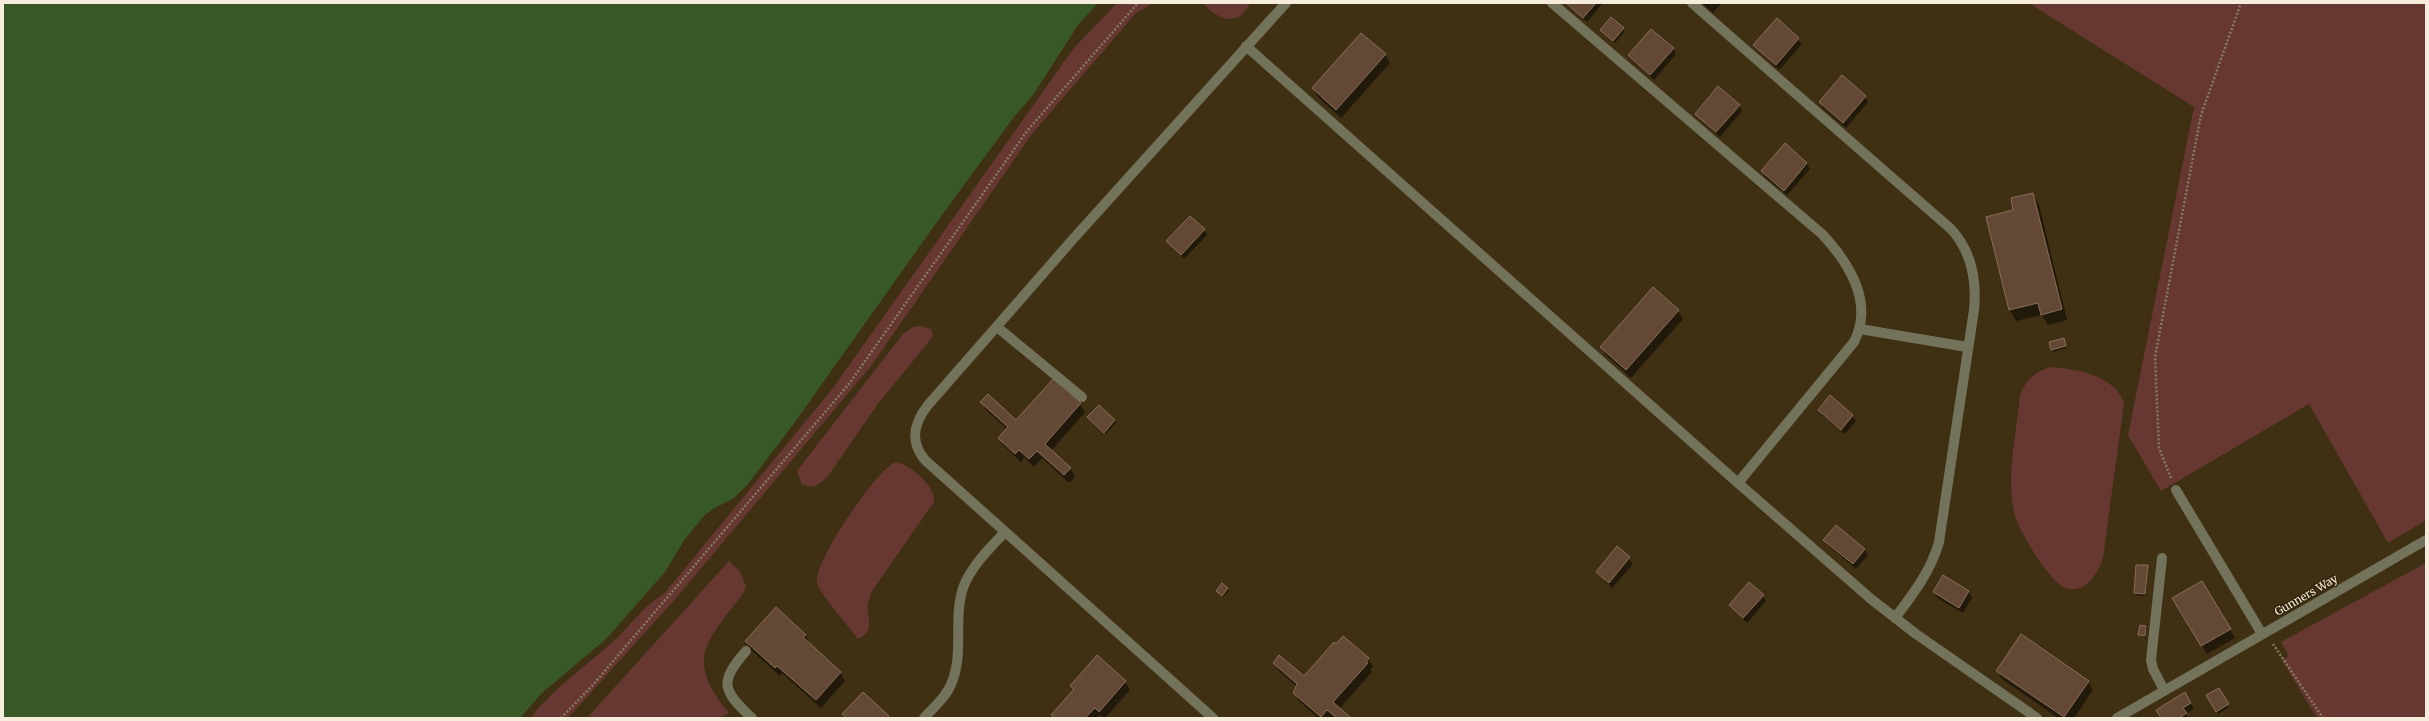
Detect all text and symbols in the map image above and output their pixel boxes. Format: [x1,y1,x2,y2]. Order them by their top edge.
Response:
street label: Gunners Way [2272,571,2341,619]

